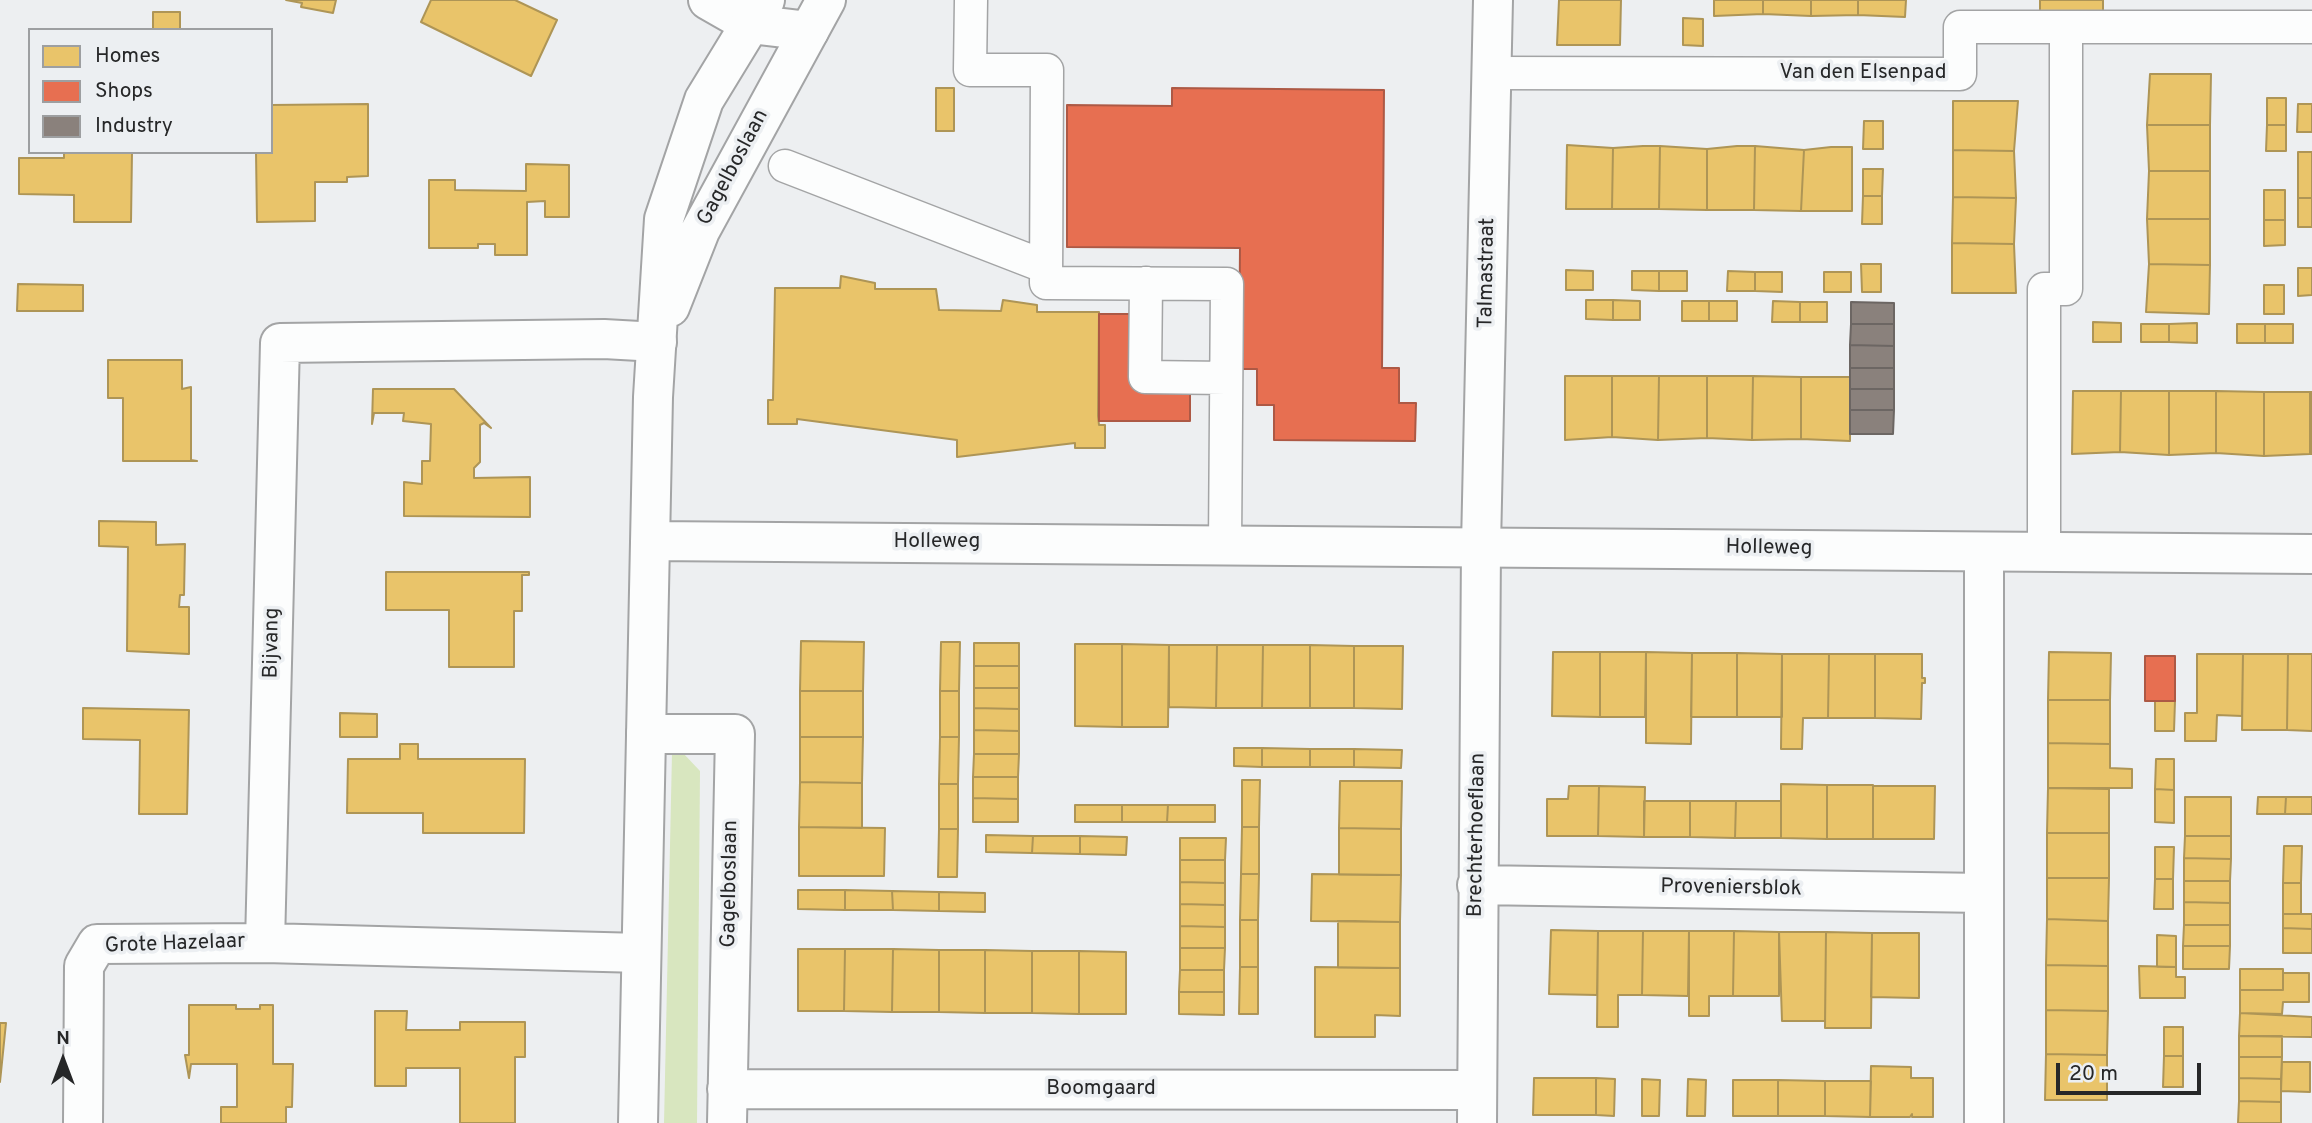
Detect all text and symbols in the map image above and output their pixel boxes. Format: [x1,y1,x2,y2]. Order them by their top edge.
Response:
legend [28,28,273,154]
text: Homes [95,43,160,70]
street label: Van den Elsenpad [1779,61,1947,87]
text: Shops [95,78,153,105]
street label: Gagelboslaan [693,106,775,230]
text: Industry [95,113,173,140]
street label: Talmastraat [1474,217,1502,329]
street label: Holleweg [894,530,980,556]
street label: Holleweg [1725,536,1813,562]
street label: Bijvang [260,607,286,679]
street label: Brechterhoeflaan [1464,753,1492,917]
street label: Gagelboslaan [717,820,745,948]
street label: Proveniersblok [1660,875,1802,903]
street label: Grote Hazelaar [104,930,246,960]
north arrow [28,1025,98,1095]
text: N [56,1027,70,1051]
scale bar [2060,1050,2205,1094]
text: 20 m [2069,1061,2118,1088]
street label: Boomgaard [1046,1077,1156,1103]

